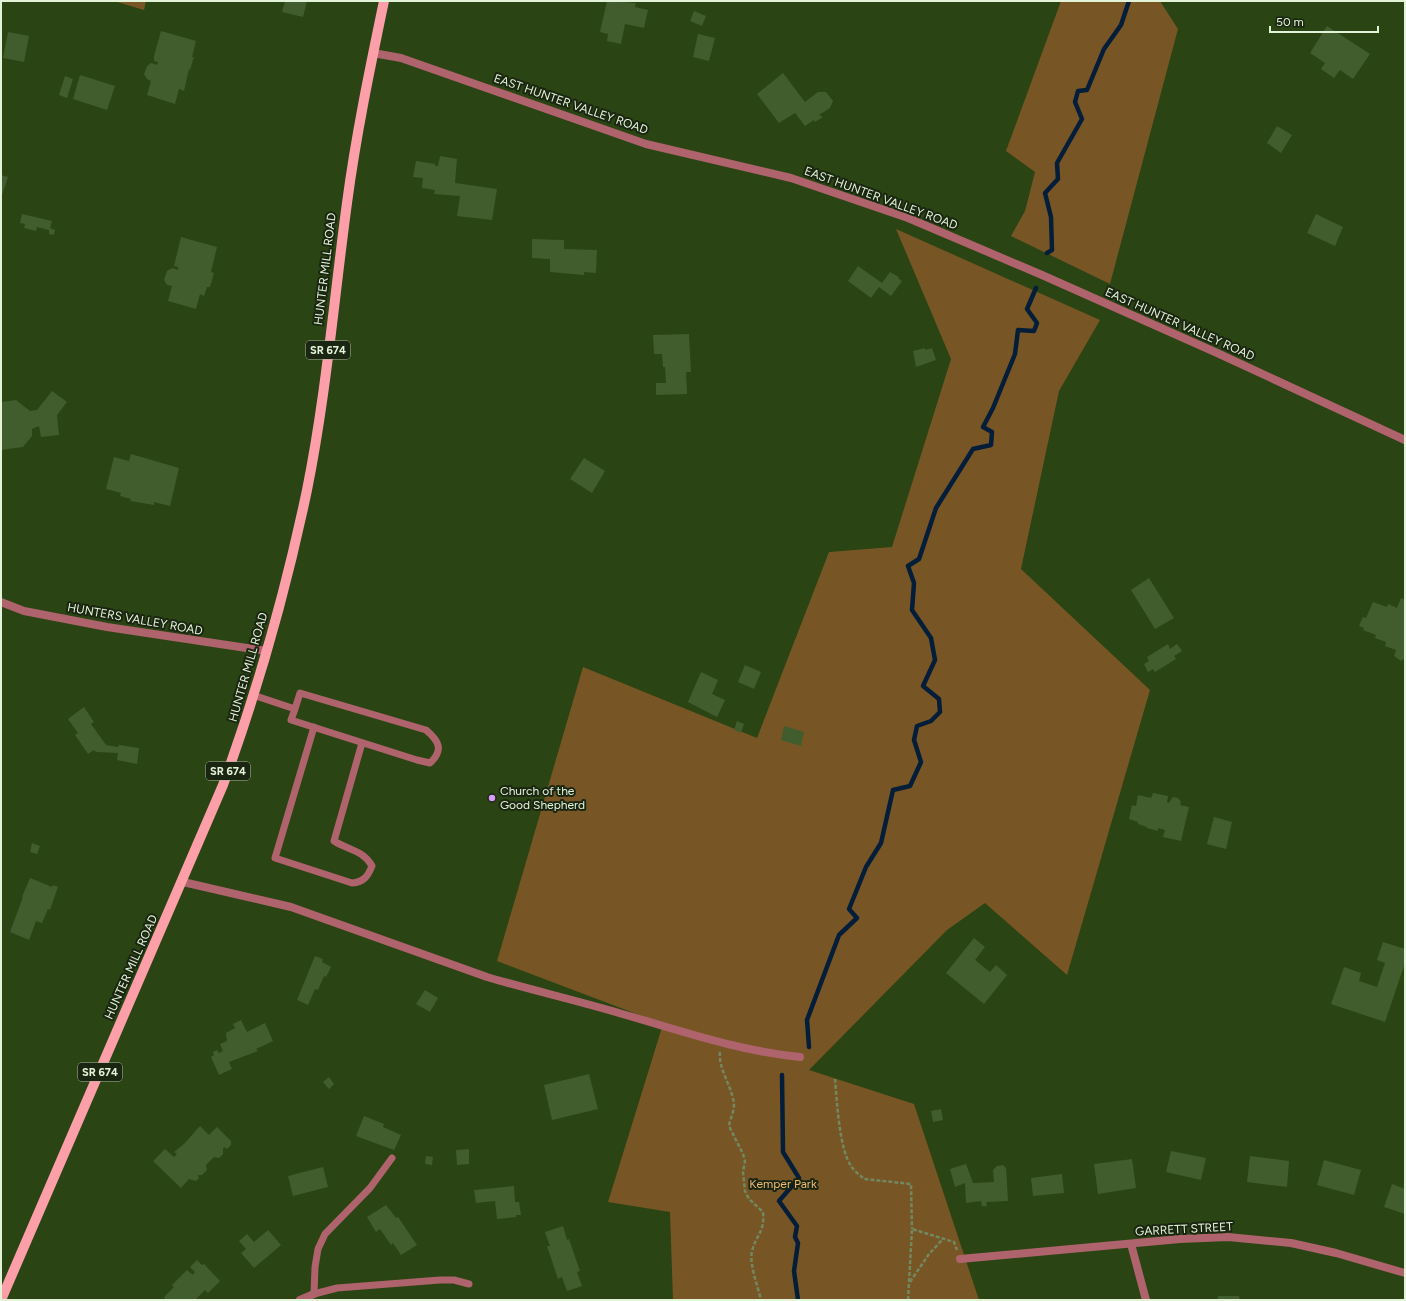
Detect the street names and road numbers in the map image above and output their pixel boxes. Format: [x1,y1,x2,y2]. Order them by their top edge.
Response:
street label: EAST HUNTER VALLEY ROAD [492,71,650,137]
street label: EAST HUNTER VALLEY ROAD [802,164,960,232]
street label: HUNTER MILL ROAD [311,212,339,326]
street label: EAST HUNTER VALLEY ROAD [1103,285,1257,363]
road number: SR 674 [306,341,350,359]
street label: HUNTERS VALLEY ROAD [66,600,204,638]
street label: HUNTER MILL ROAD [226,611,270,723]
road number: SR 674 [206,762,250,780]
street label: HUNTER MILL ROAD [102,913,160,1021]
road number: SR 674 [78,1063,122,1081]
street label: GARRETT STREET [1135,1219,1234,1239]

